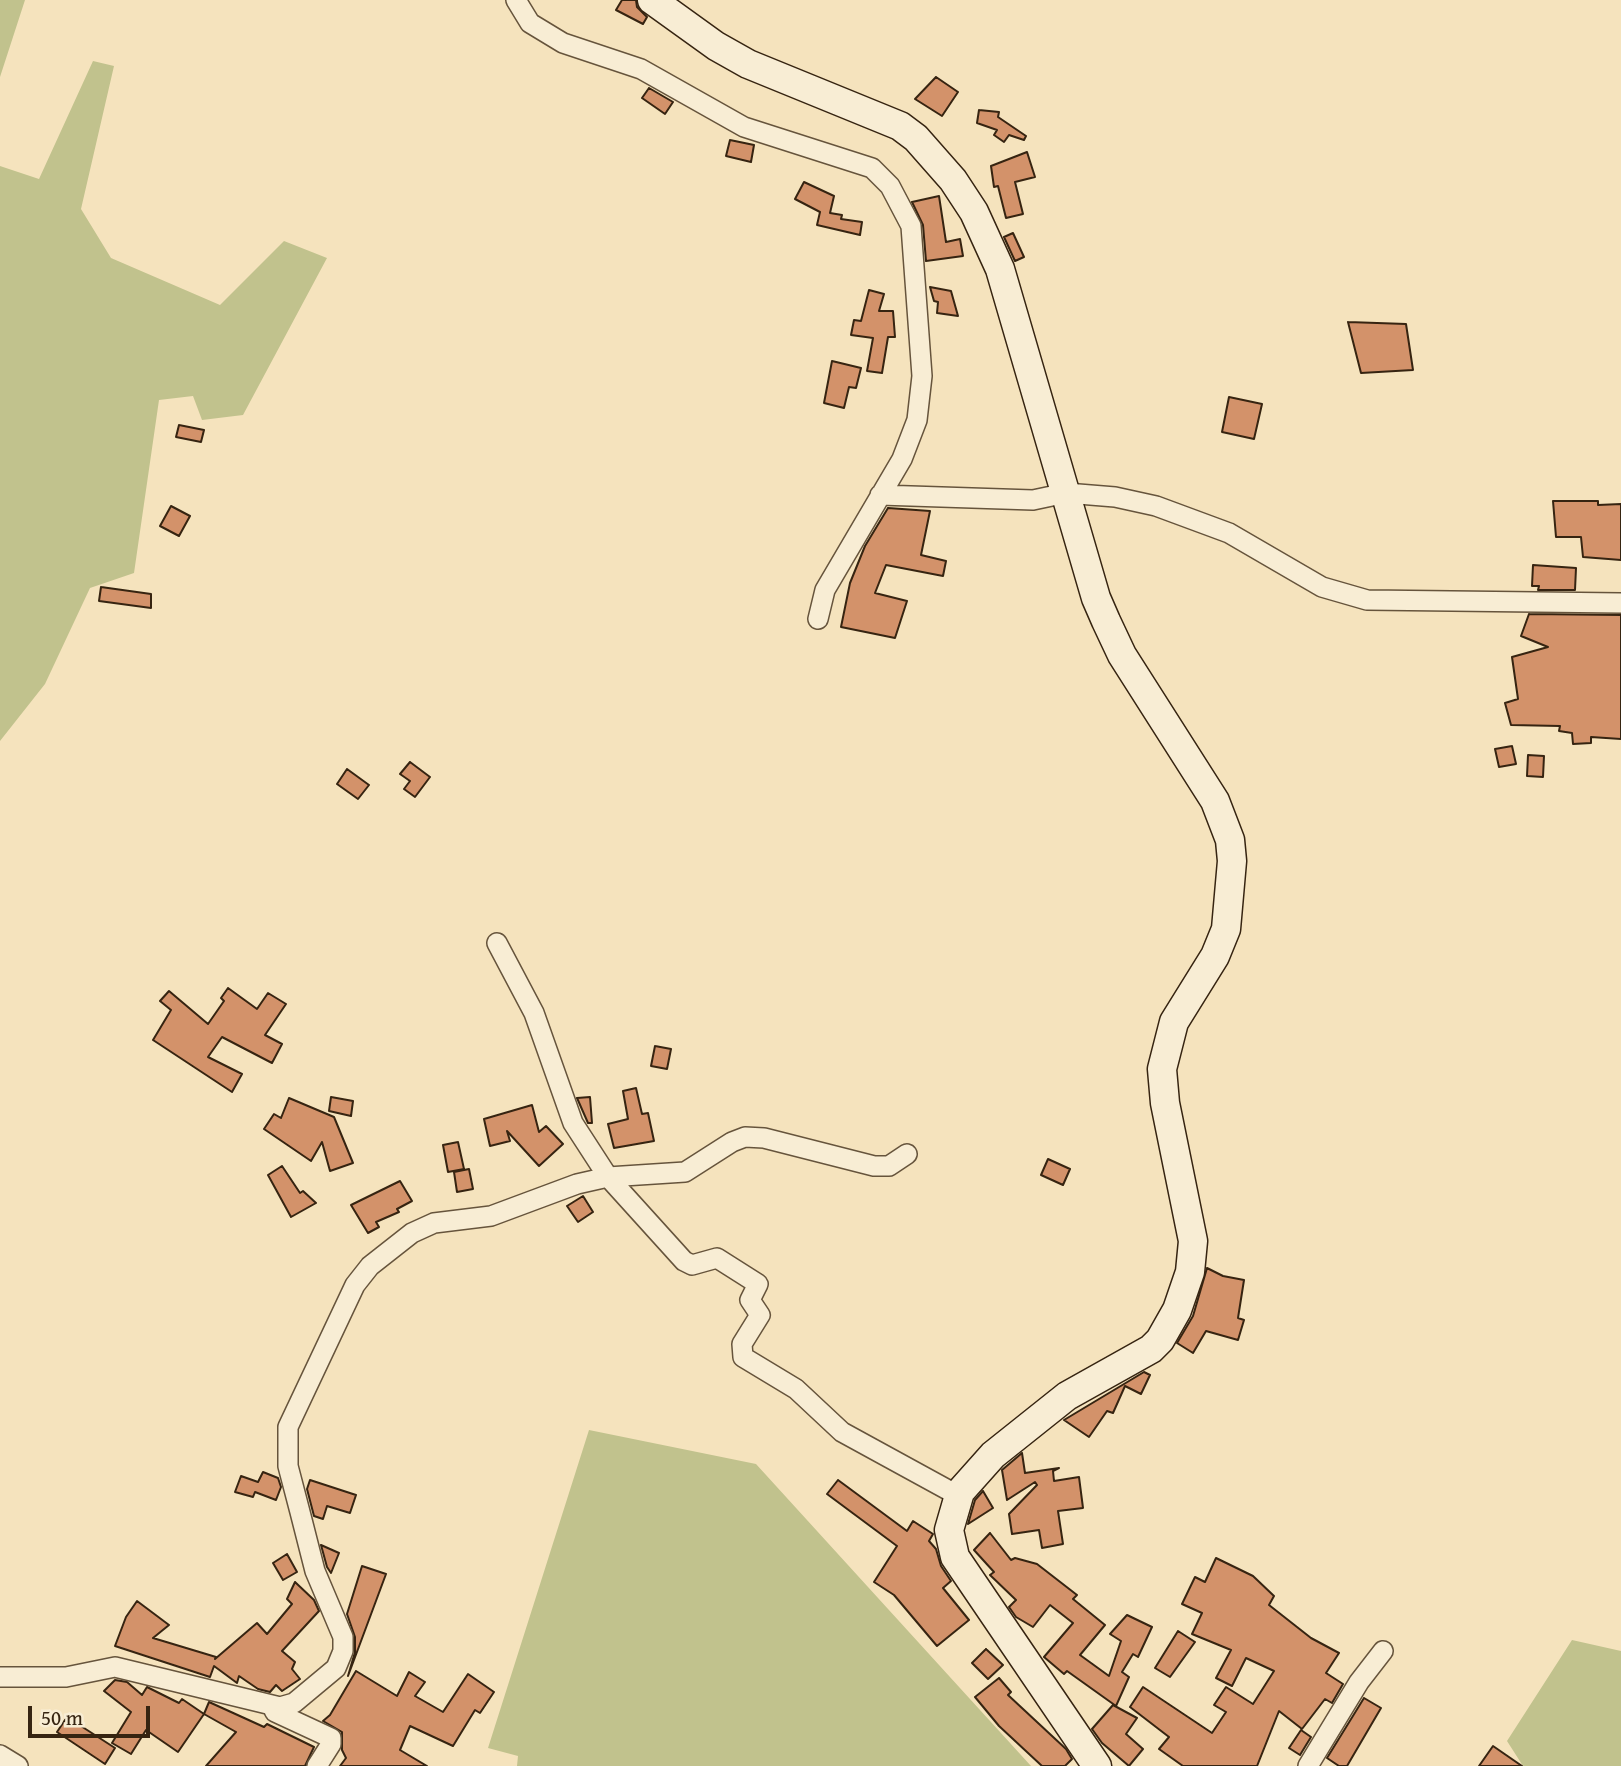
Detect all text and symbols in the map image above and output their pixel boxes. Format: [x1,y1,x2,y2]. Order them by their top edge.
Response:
scale bar [32,1692,154,1736]
text: 50 m [41,1702,83,1733]

